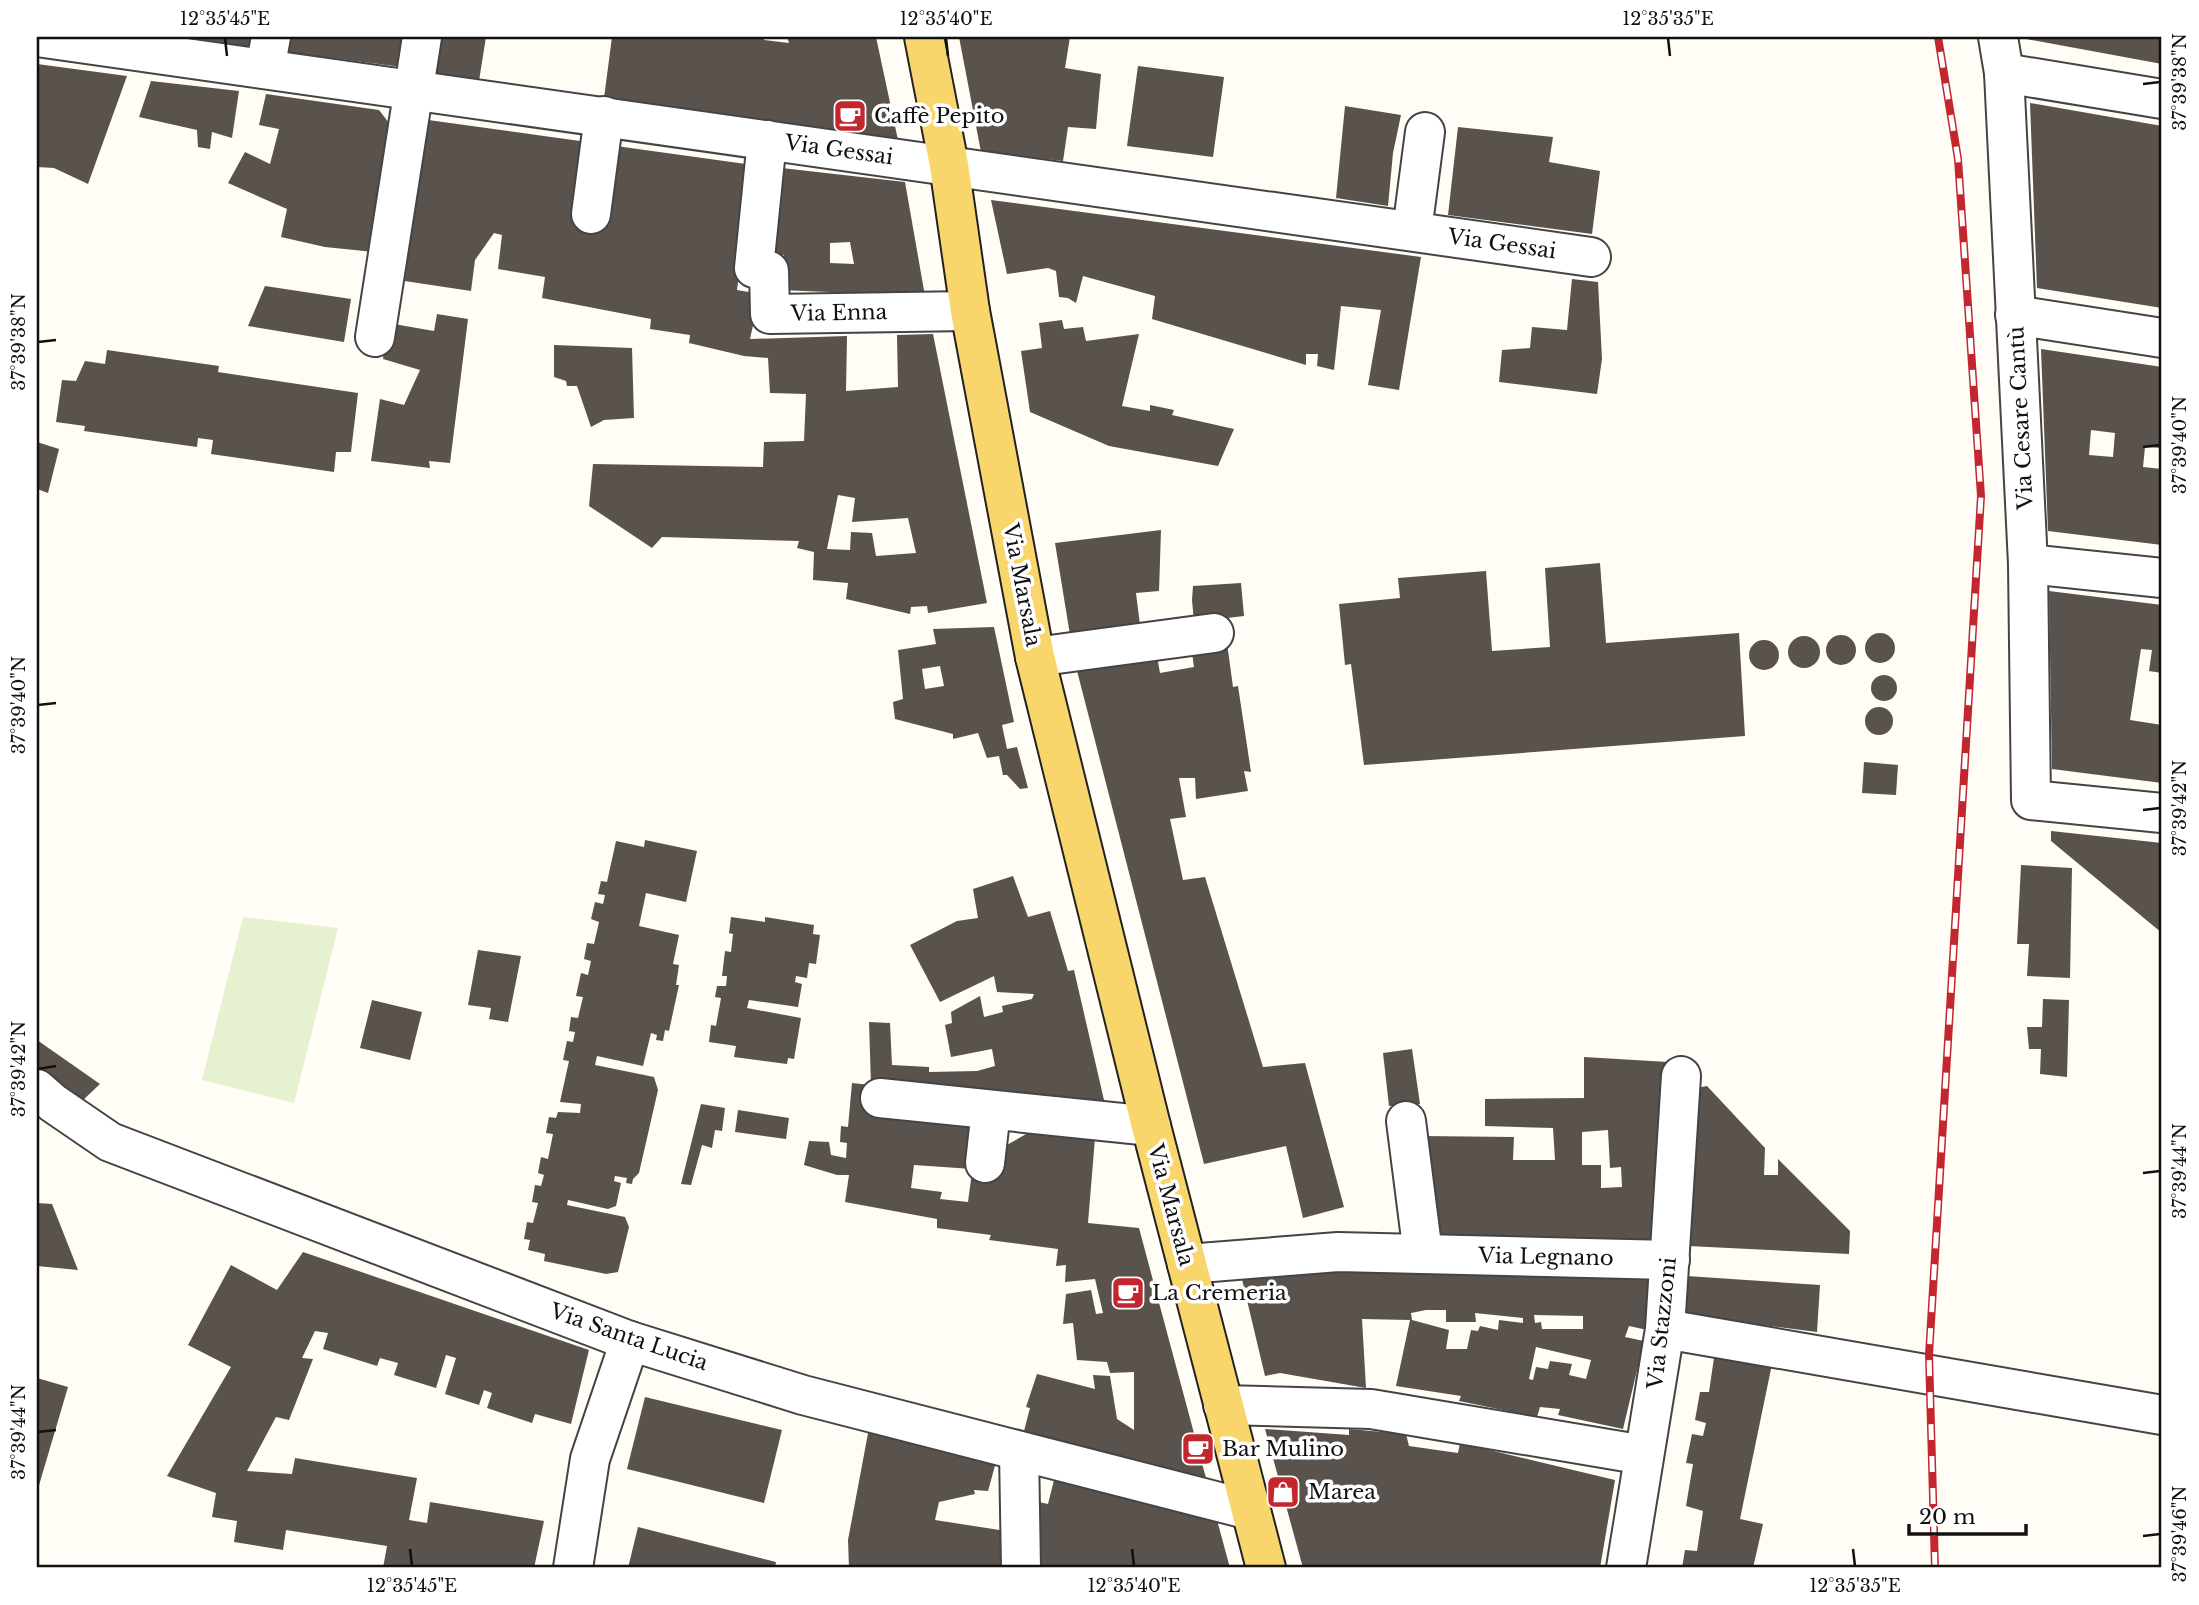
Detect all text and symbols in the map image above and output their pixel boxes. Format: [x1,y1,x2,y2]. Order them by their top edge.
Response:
text: 12°35'45"E [180,8,270,30]
text: 12°35'40"E [900,8,992,30]
text: 12°35'35"E [1622,8,1714,30]
text: 37°39'38"N [2169,33,2191,131]
cafe icon: Caffè Pepito [831,97,869,135]
place label: Caffè Pepito [874,103,1005,129]
street label: Via Gessai [782,129,895,170]
street label: Via Gessai [1445,223,1558,264]
text: 37°39'38"N [8,293,30,391]
street label: Via Enna [789,299,888,327]
street label: Via Cesare Cantù [2003,326,2039,511]
text: 37°39'40"N [2169,396,2191,494]
street label: Via Marsala [997,520,1047,649]
text: 37°39'40"N [8,656,30,754]
text: 37°39'42"N [2169,760,2191,856]
text: 37°39'42"N [8,1021,30,1117]
text: 37°39'44"N [2169,1123,2191,1219]
street label: Via Marsala [1142,1140,1200,1269]
street label: Via Legnano [1477,1243,1614,1271]
street label: Via Stazzoni [1642,1256,1682,1391]
cafe icon: La Cremeria [1109,1274,1147,1312]
place label: La Cremeria [1152,1280,1287,1306]
street label: Via Santa Lucia [546,1297,712,1376]
text: 37°39'44"N [8,1384,30,1480]
cafe icon: Bar Mulino [1179,1430,1217,1468]
place label: Bar Mulino [1222,1436,1344,1462]
shop icon: Marea [1264,1473,1302,1511]
place label: Marea [1308,1479,1376,1505]
text: 37°39'46"N [2169,1485,2191,1583]
scale bar [1909,1493,2026,1537]
text: 20 m [1919,1504,1976,1530]
text: 12°35'45"E [367,1575,457,1597]
text: 12°35'40"E [1088,1575,1180,1597]
text: 12°35'35"E [1809,1575,1901,1597]

